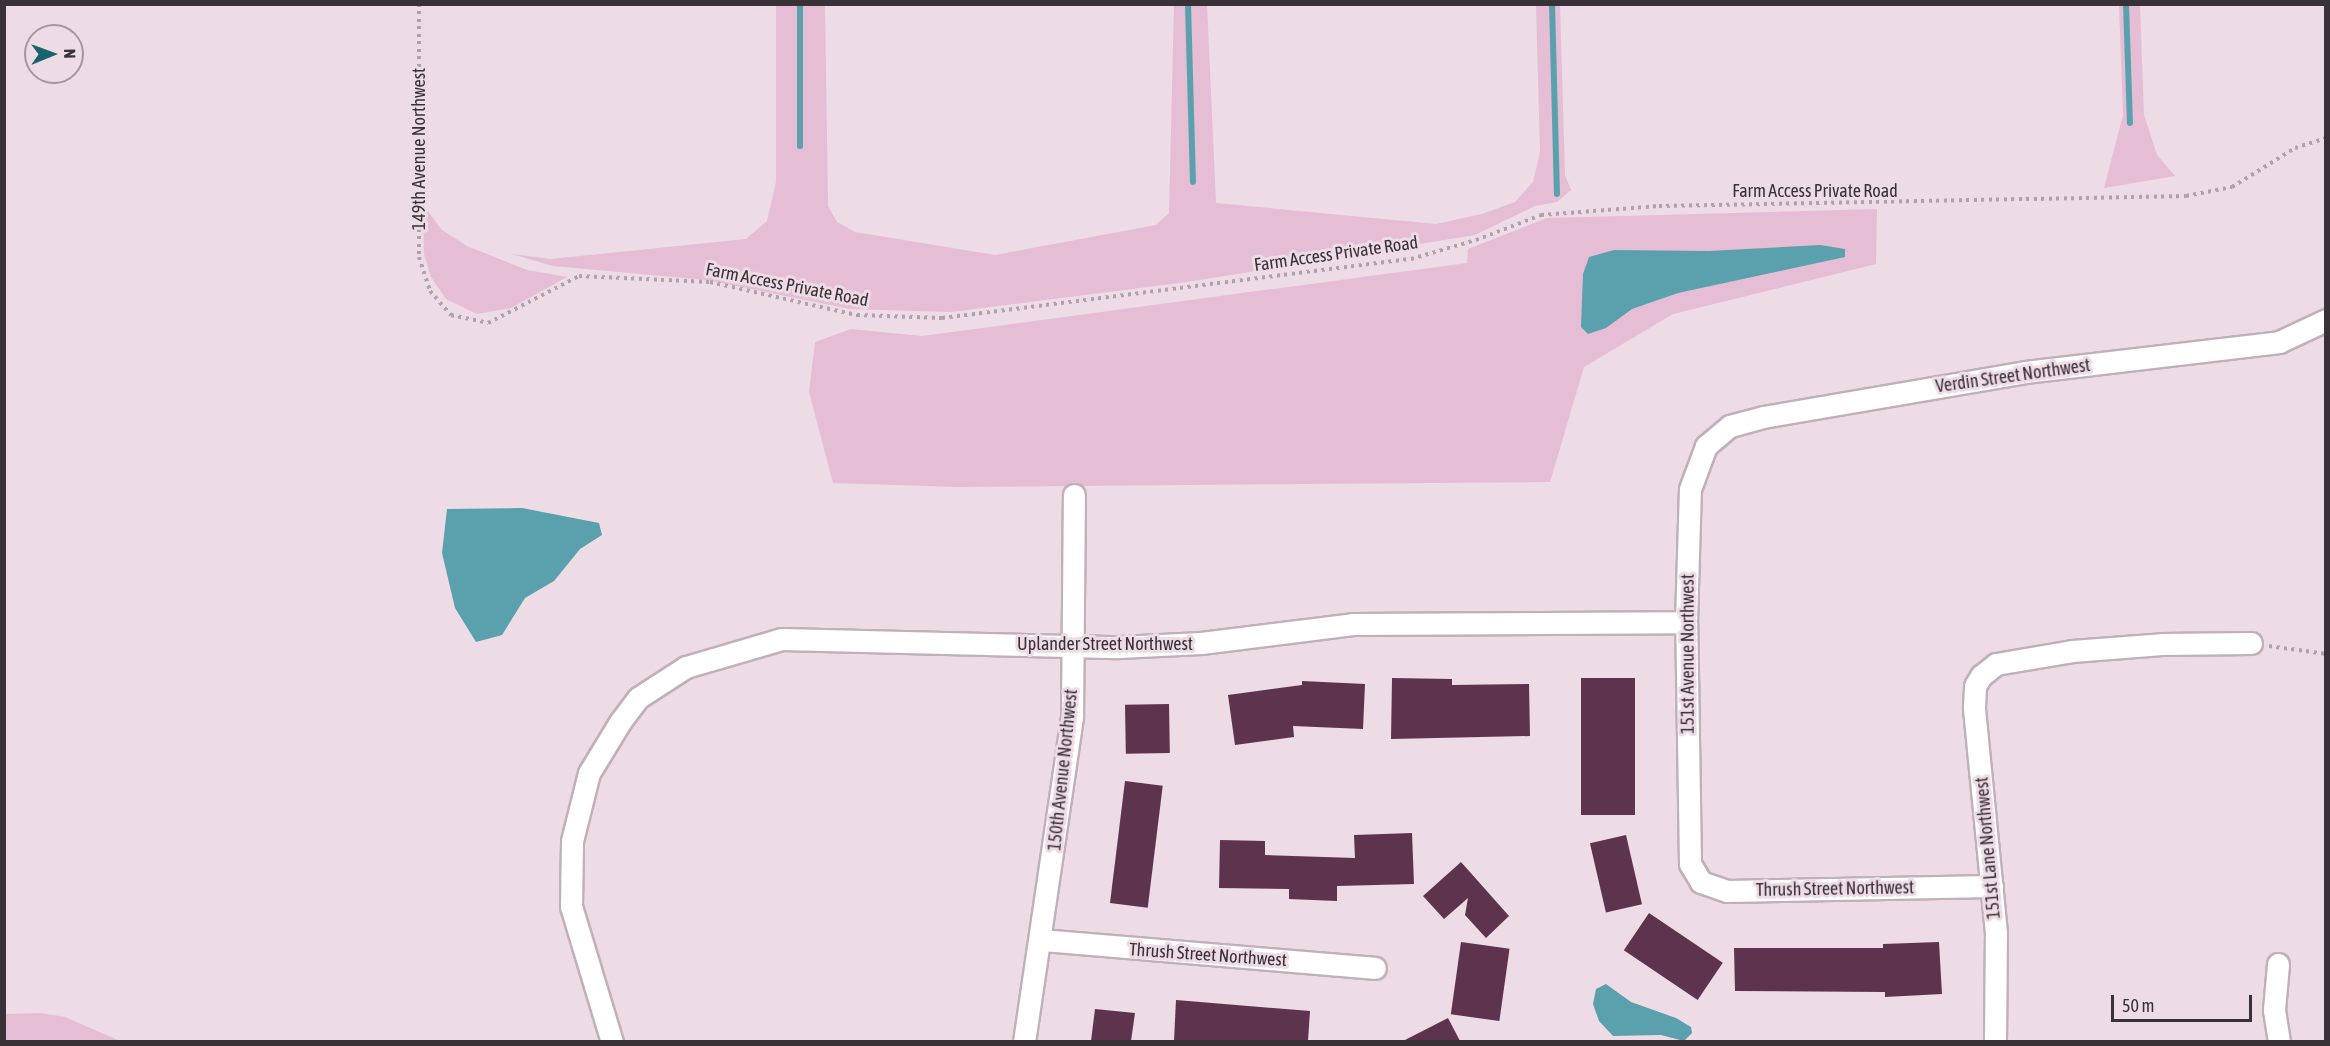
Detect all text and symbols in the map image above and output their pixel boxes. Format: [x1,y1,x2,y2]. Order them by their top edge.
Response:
north arrow [24,24,84,84]
text: N [61,49,79,59]
street label: 149th Avenue Northwest [408,68,430,230]
street label: Farm Access Private Road [1732,180,1898,202]
street label: Farm Access Private Road [1253,232,1419,276]
street label: Farm Access Private Road [704,259,870,311]
street label: Verdin Street Northwest [1934,354,2092,398]
street label: 151st Avenue Northwest [1677,574,1699,734]
street label: Uplander Street Northwest [1017,633,1193,655]
street label: 150th Avenue Northwest [1044,688,1082,852]
street label: 151st Lane Northwest [1971,776,2005,920]
street label: Thrush Street Northwest [1756,877,1914,901]
street label: Thrush Street Northwest [1128,939,1288,971]
scale bar [2114,983,2255,1021]
text: 50 m [2122,995,2154,1016]

